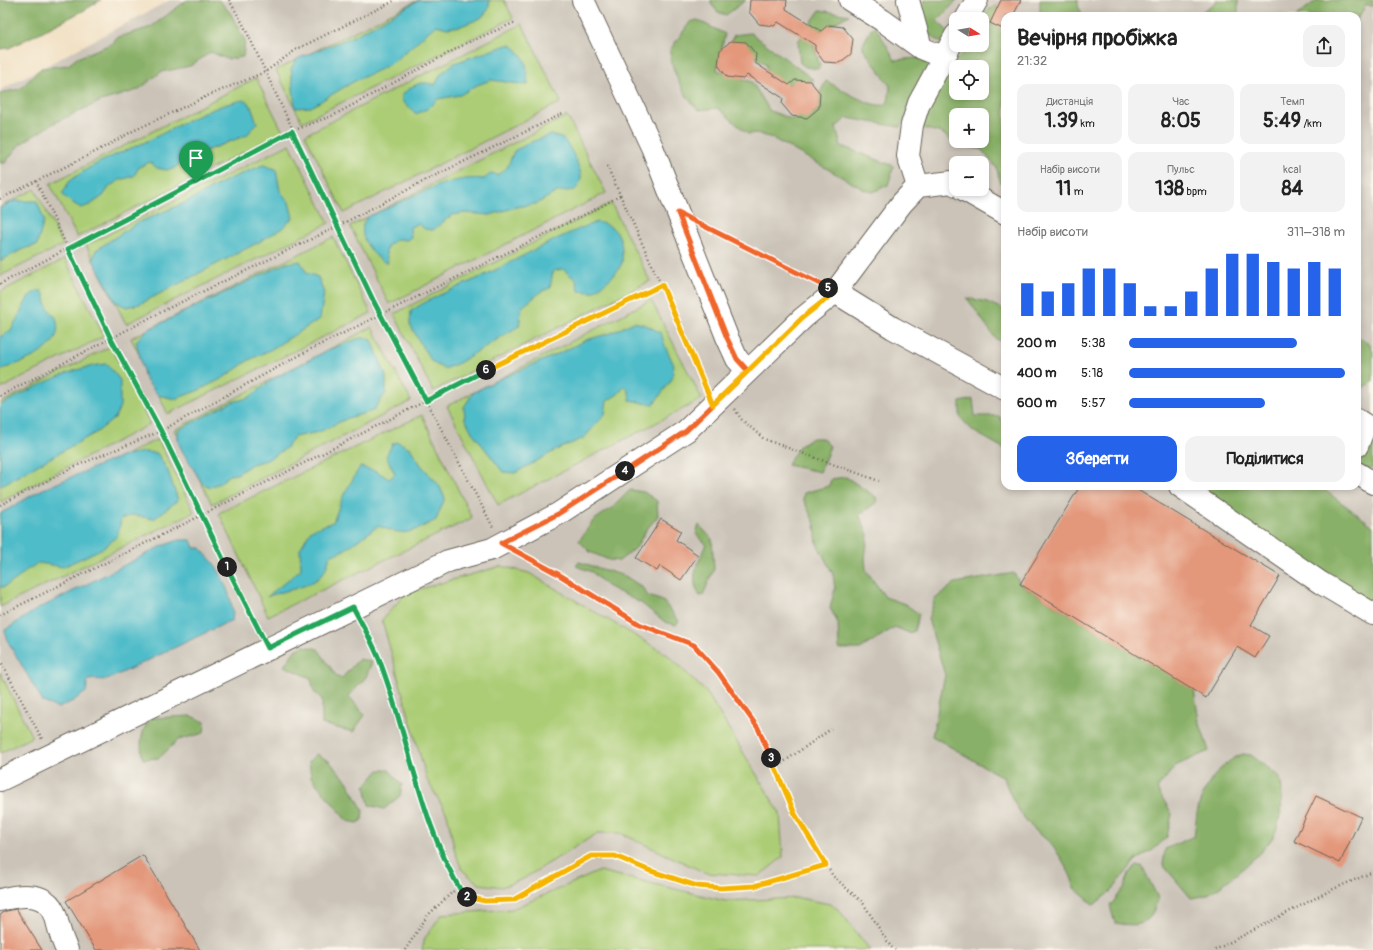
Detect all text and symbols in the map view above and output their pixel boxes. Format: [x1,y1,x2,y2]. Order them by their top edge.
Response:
north arrow [949,12,989,52]
map controls [949,12,989,196]
text: Вечірня пробіжка [1017,24,1177,52]
button: share [1303,25,1345,67]
text: 21:32 [1017,53,1047,69]
button: locate [949,60,989,100]
text: Дистанція [1046,95,1093,108]
text: Час [1172,95,1190,108]
text: Темп [1280,95,1305,108]
button: + [949,108,989,148]
text: 1.39 [1044,108,1078,133]
text: 8:05 [1161,108,1201,133]
text: 5:49 [1263,108,1301,133]
text: km [1078,117,1095,130]
text: /km [1301,117,1322,130]
pin [179,141,213,182]
icon: arrive [185,147,207,169]
button: − [949,156,989,196]
text: Набір висоти [1040,163,1100,176]
text: Пульс [1167,163,1195,176]
text: kcal [1283,163,1301,176]
text: 11 [1056,176,1071,201]
text: 138 [1155,176,1184,201]
text: 84 [1281,176,1303,201]
text: m [1071,185,1084,198]
text: bpm [1184,185,1207,198]
text: Набір висоти [1017,224,1088,240]
text: 311–318 m [1287,224,1345,240]
pin: 5 [818,278,838,298]
text: 5 [825,281,831,294]
text: 200 m [1017,335,1056,351]
text: 5:38 [1081,335,1105,351]
pin: 6 [476,360,496,380]
text: 6 [483,363,489,376]
text: 400 m [1017,365,1057,381]
text: 5:18 [1081,365,1103,381]
text: 600 m [1017,395,1057,411]
text: 5:57 [1081,395,1105,411]
button: Зберегти [1017,436,1177,482]
button: Поділитися [1185,436,1345,482]
pin: 4 [615,461,635,481]
text: 4 [622,464,628,477]
pin: 1 [217,557,237,577]
text: 1 [225,560,229,573]
pin: 3 [761,748,781,768]
text: 3 [768,751,774,764]
pin: 2 [457,887,477,907]
text: 2 [464,890,470,903]

